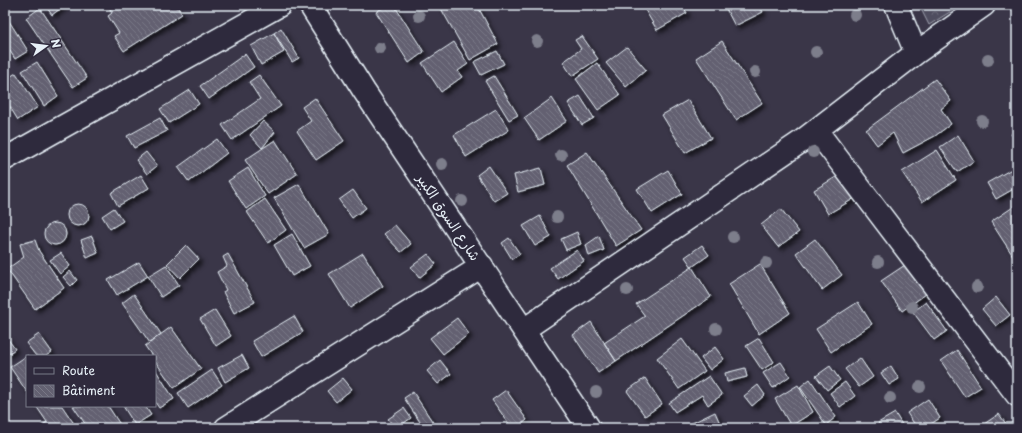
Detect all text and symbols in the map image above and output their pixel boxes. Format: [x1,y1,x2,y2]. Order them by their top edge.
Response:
north arrow [26,26,66,66]
text: N [47,37,66,50]
street label: شارع السوق الكبير [412,168,486,265]
legend [26,355,156,407]
text: Route [62,361,95,379]
text: Bâtiment [62,381,115,399]

